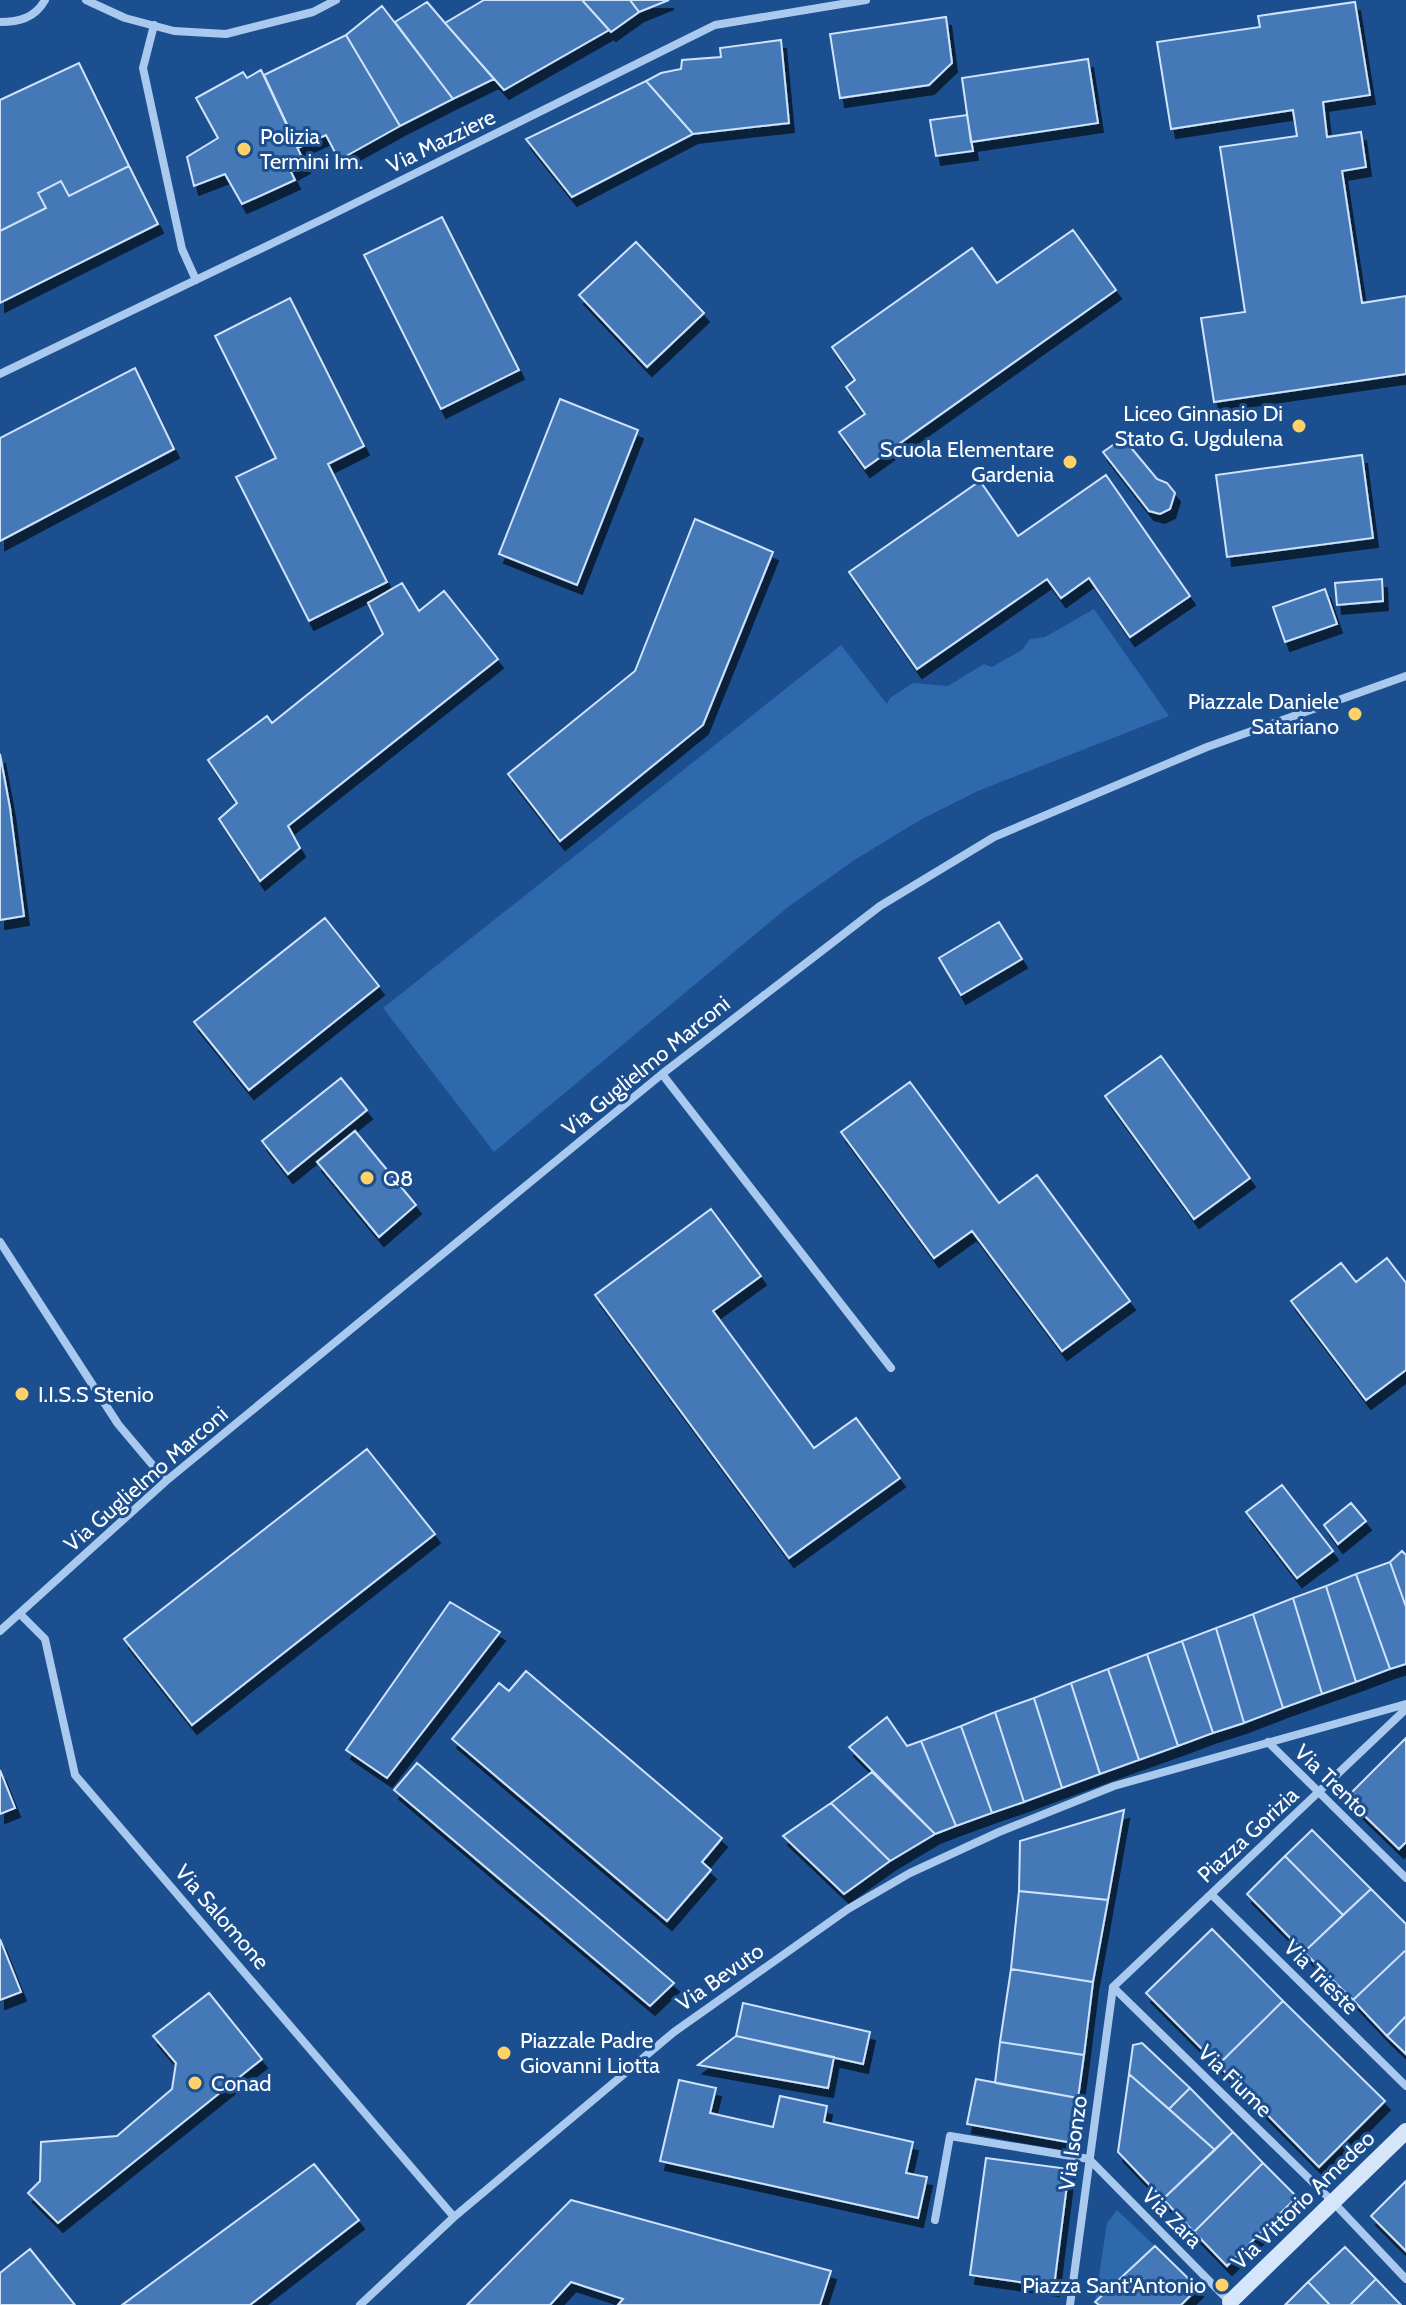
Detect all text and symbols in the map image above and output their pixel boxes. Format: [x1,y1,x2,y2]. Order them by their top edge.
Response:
street label: Via Mazziere [382,103,500,179]
place label: Polizia Termini Im. [260,123,363,175]
marker: Polizia Termini Im. [235,140,253,158]
place label: Liceo Ginnasio Di Stato G. Ugdulena [1115,400,1283,452]
marker: Liceo Ginnasio Di Stato G. Ugdulena [1290,417,1308,435]
place label: Scuola Elementare Gardenia [880,436,1054,488]
marker: Scuola Elementare Gardenia [1061,453,1079,471]
place label: Piazzale Daniele Satariano [1188,688,1339,740]
marker: Piazzale Daniele Satariano [1346,705,1364,723]
street label: Via Guglielmo Marconi [557,990,735,1142]
place label: Q8 [383,1165,413,1192]
marker: Q8 [358,1169,376,1187]
place label: I.I.S.S Stenio [38,1381,154,1408]
marker: I.I.S.S Stenio [13,1385,31,1403]
street label: Via Guglielmo Marconi [59,1401,233,1557]
street label: Via Trento [1289,1739,1375,1823]
street label: Piazza Gorizia [1192,1781,1304,1888]
street label: Via Salomone [169,1859,275,1975]
street label: Via Trieste [1278,1934,1364,2020]
street label: Via Bevuto [671,1937,769,2017]
place label: Piazzale Padre Giovanni Liotta [520,2027,660,2079]
street label: Via Fiume [1192,2039,1278,2123]
marker: Piazzale Padre Giovanni Liotta [495,2044,513,2062]
place label: Conad [211,2070,271,2097]
marker: Conad [186,2074,204,2092]
street label: Via Isonzo [1053,2094,1093,2192]
street label: Via Vittorio Amedeo [1226,2125,1380,2275]
street label: Via Zara [1136,2182,1208,2254]
place label: Piazza Sant'Antonio [1022,2272,1206,2299]
marker: Piazza Sant'Antonio [1213,2276,1231,2294]

